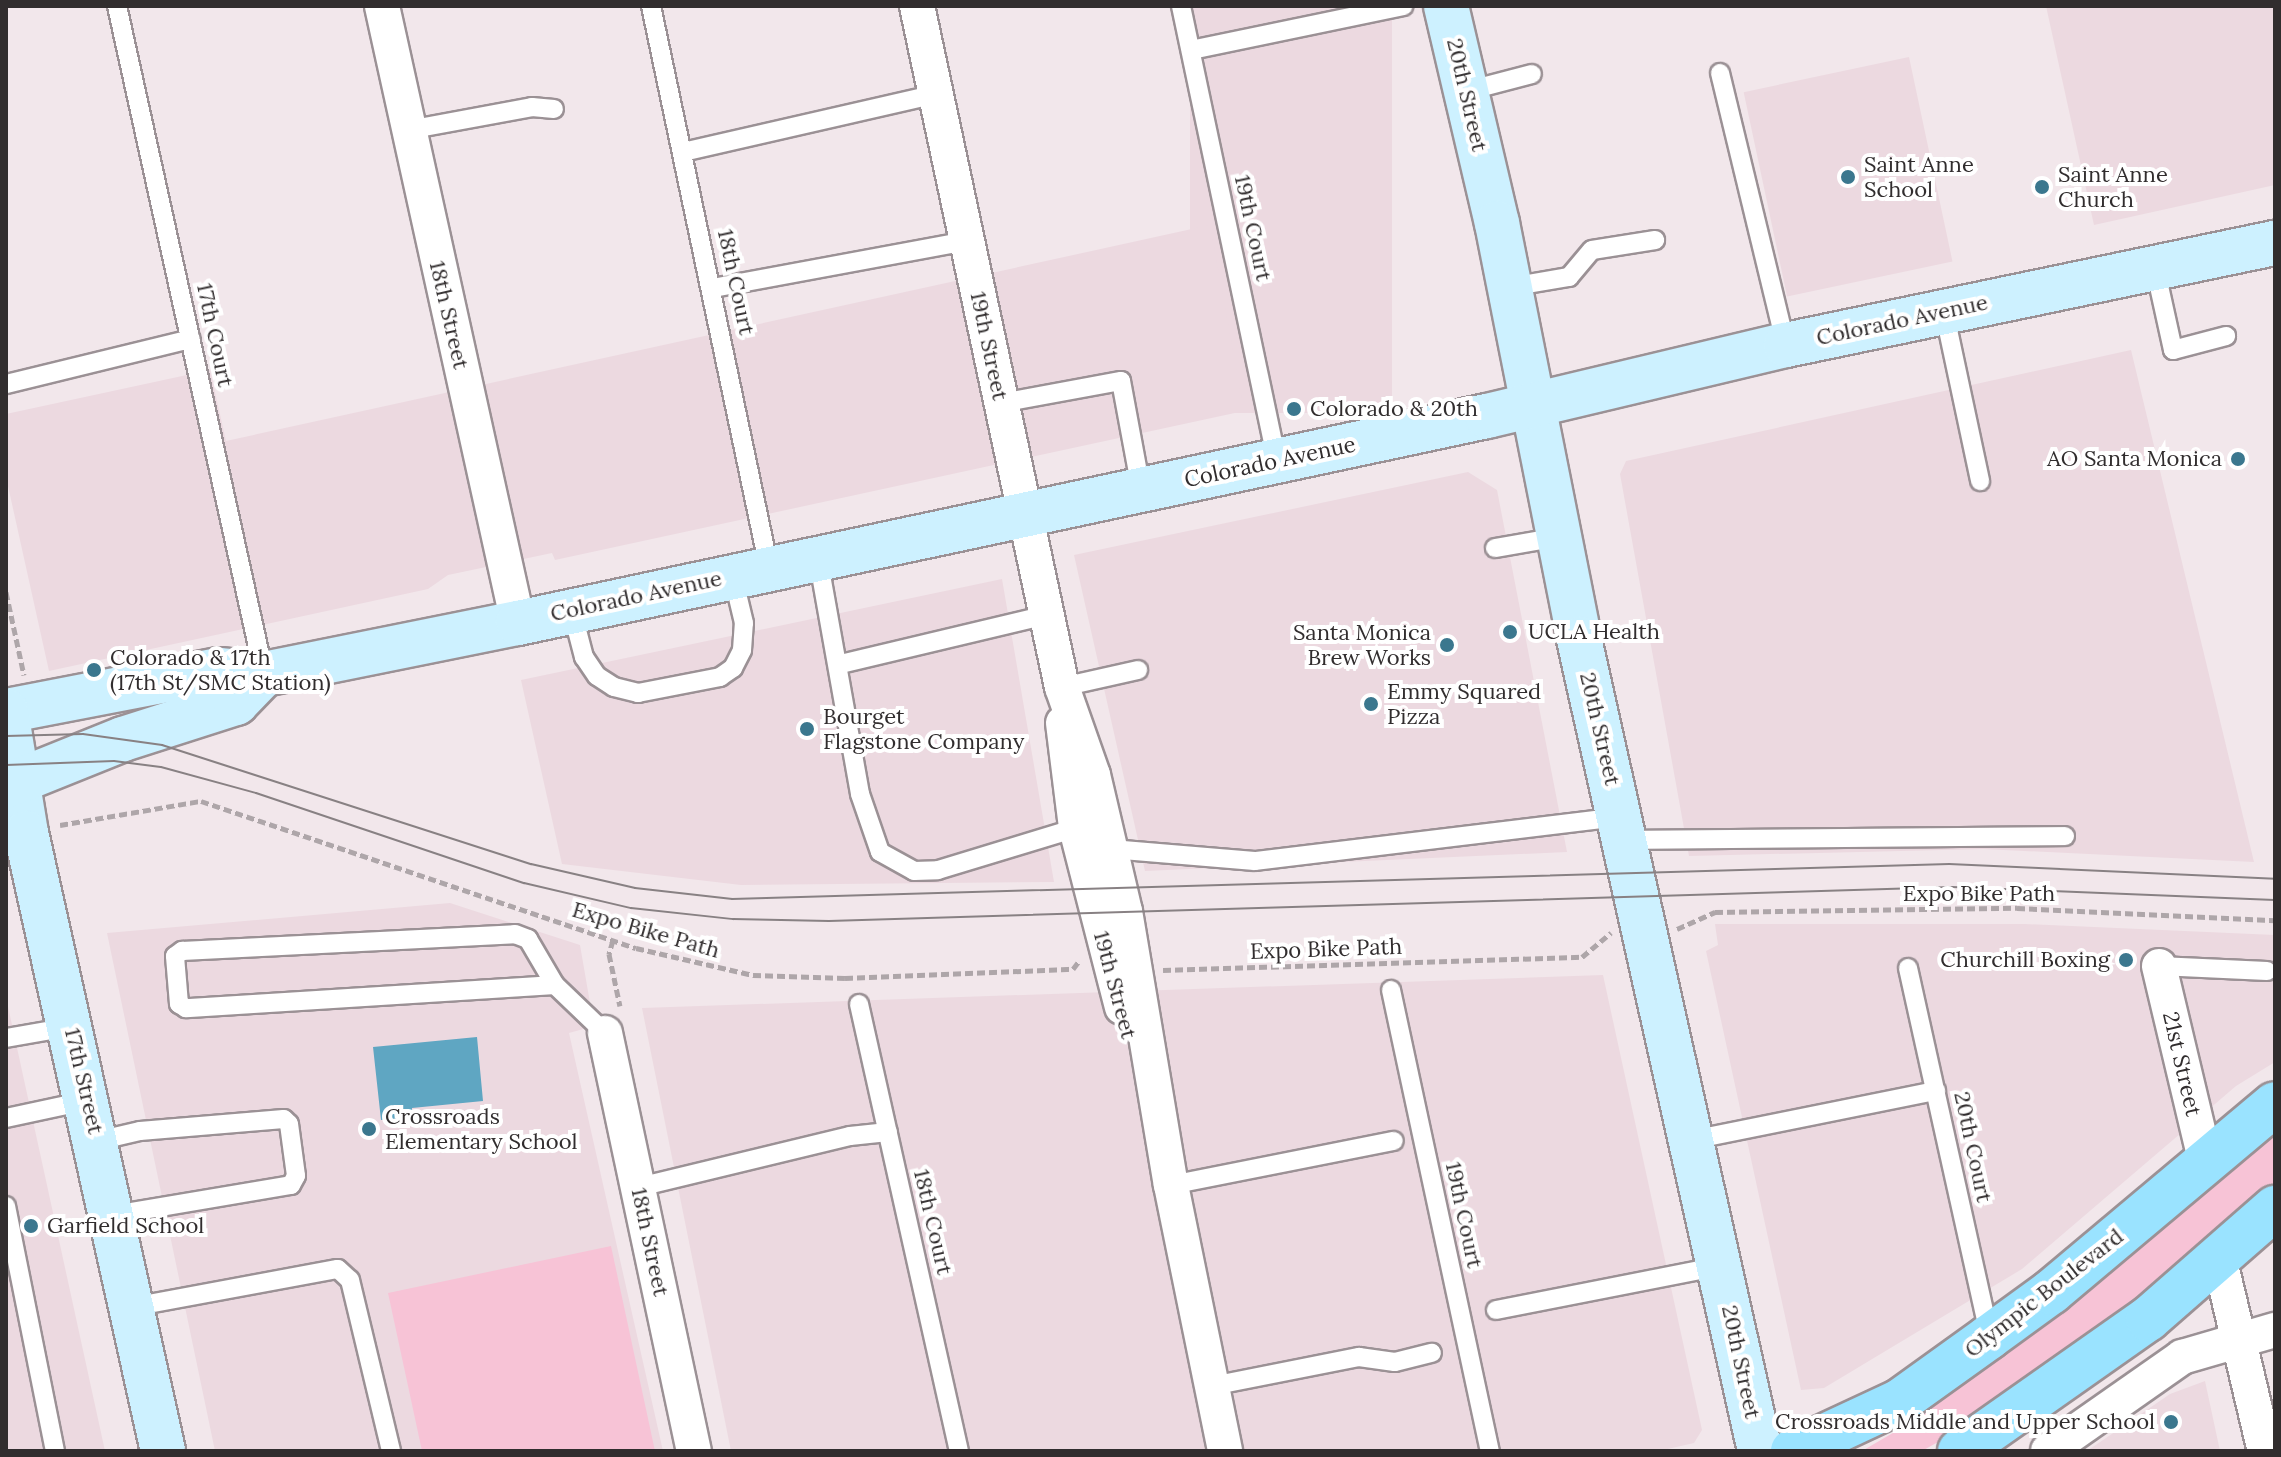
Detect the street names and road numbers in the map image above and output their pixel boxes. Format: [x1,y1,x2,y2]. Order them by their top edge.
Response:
street label: 20th Street [1441,36,1493,154]
street label: 19th Court [1229,173,1277,283]
street label: 18th Court [712,227,760,337]
street label: 18th Street [424,258,474,372]
street label: 17th Court [191,281,239,389]
street label: 19th Street [965,289,1013,403]
street label: Colorado Avenue [1814,289,1990,351]
street label: Colorado Avenue [1182,431,1358,493]
street label: Colorado Avenue [548,565,724,627]
street label: 20th Street [1574,670,1626,788]
street label: Expo Bike Path [1903,881,2055,907]
street label: Expo Bike Path [569,896,723,964]
street label: 19th Street [1088,928,1142,1042]
street label: Expo Bike Path [1249,933,1403,965]
street label: 21st Street [2157,1009,2207,1119]
street label: 17th Street [59,1025,109,1137]
street label: 20th Court [1948,1089,1998,1205]
street label: 19th Court [1440,1160,1488,1270]
street label: 18th Court [908,1167,958,1277]
street label: 18th Street [626,1185,674,1299]
street label: Olympic Boulevard [1960,1223,2128,1363]
street label: 20th Street [1716,1303,1766,1421]

